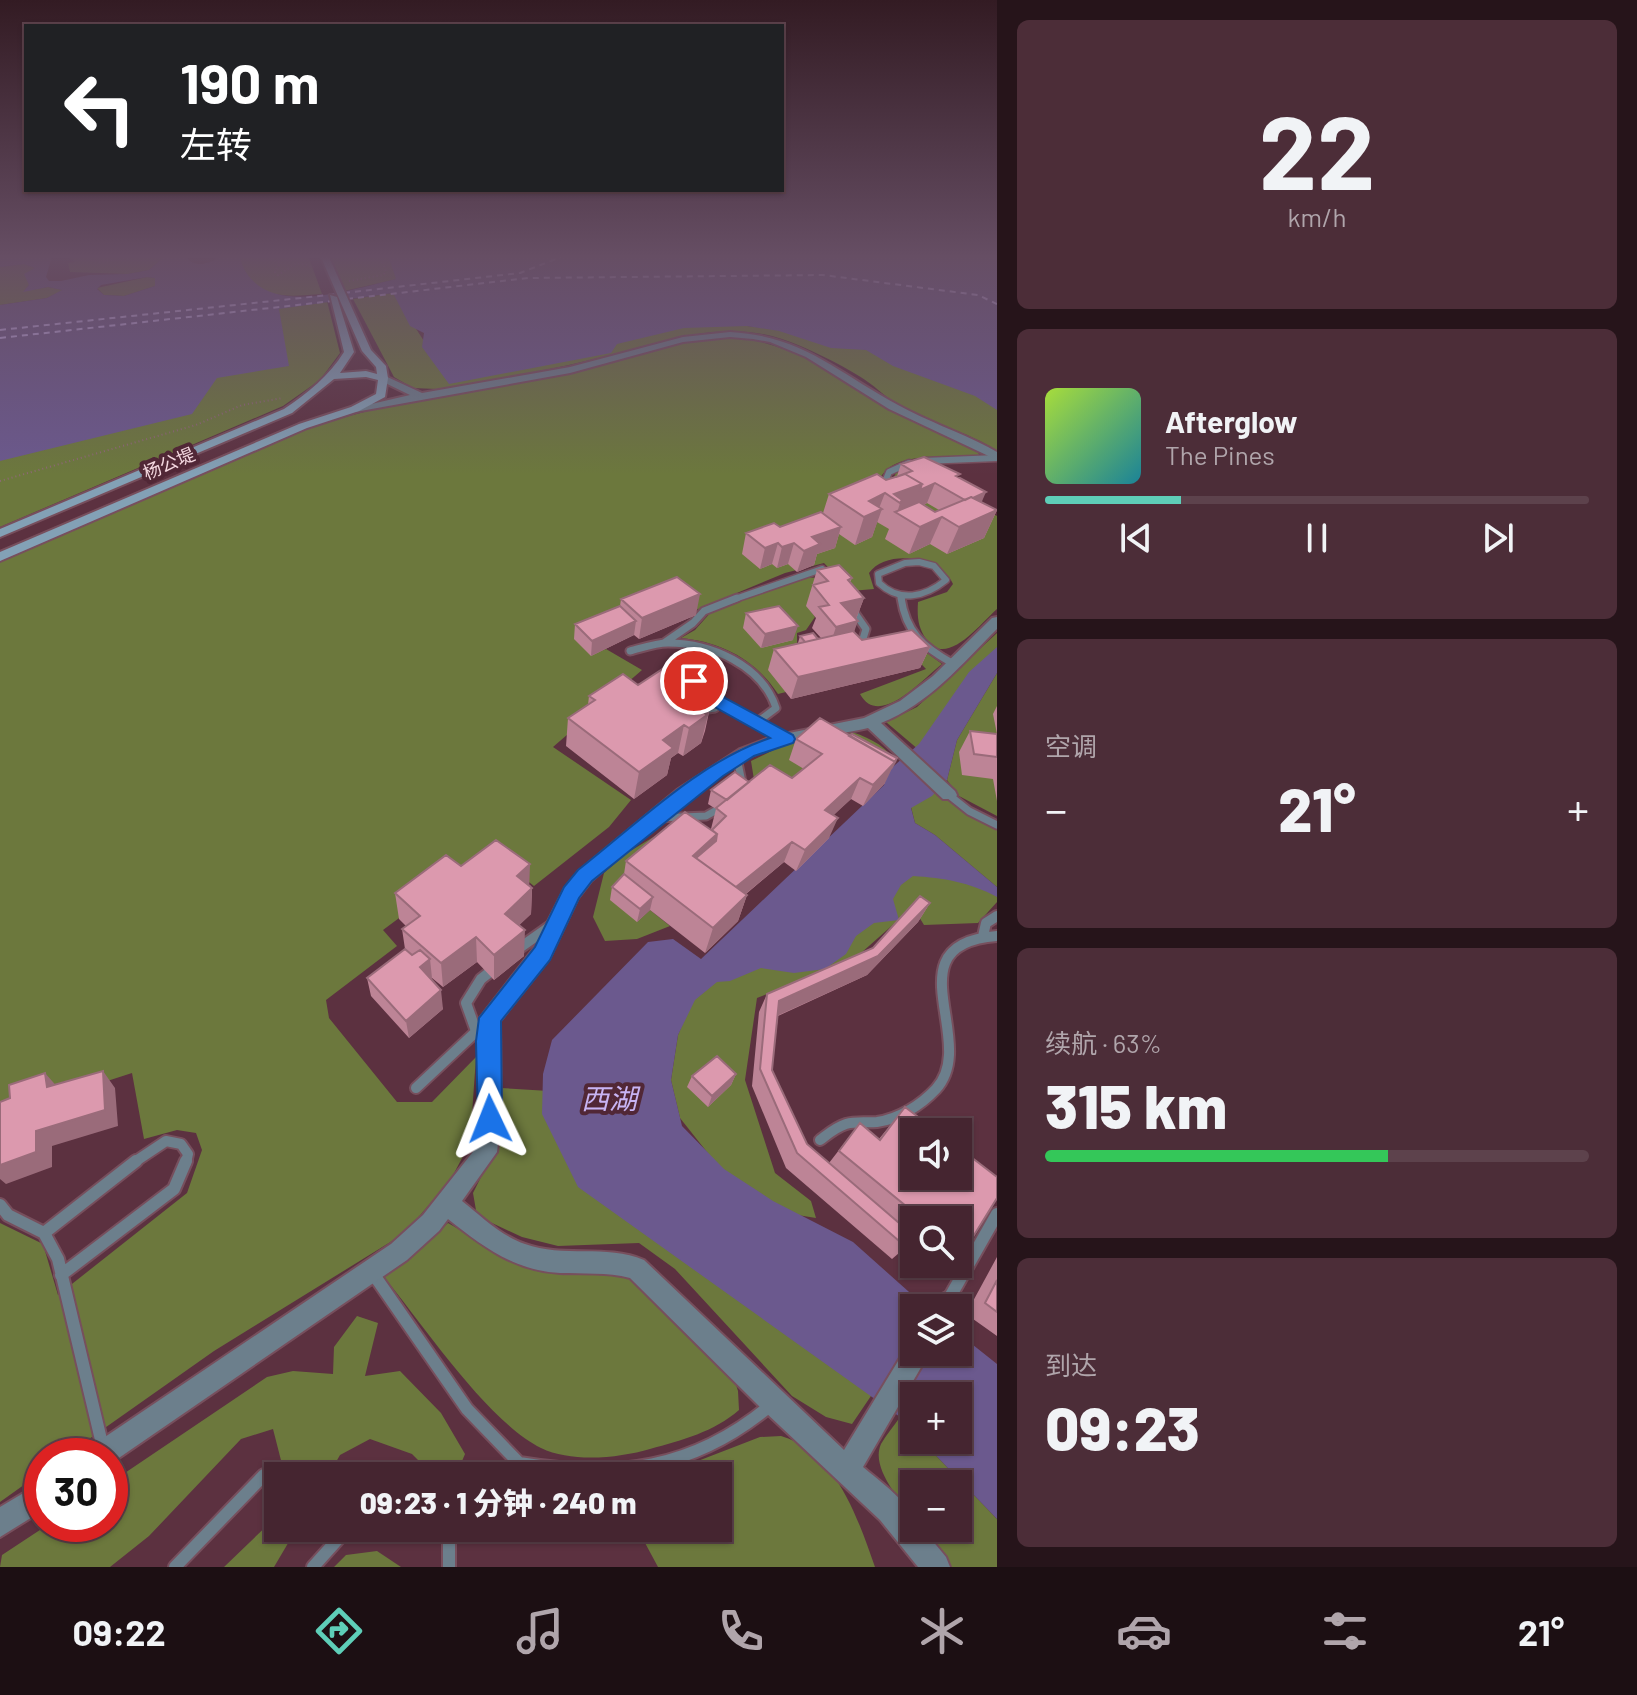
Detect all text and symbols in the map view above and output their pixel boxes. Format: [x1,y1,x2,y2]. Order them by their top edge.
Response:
text: 190 m [180,48,319,115]
icon: left [48,56,152,160]
text: 22 [1259,86,1375,211]
text: 左转 [180,122,252,165]
text: km/h [1288,201,1346,232]
text: Afterglow [1165,403,1298,439]
text: The Pines [1165,439,1275,470]
street label: 杨公堤 [139,442,198,484]
icon: previous [1114,516,1158,560]
icon: pause [1295,516,1339,560]
icon: next [1476,516,1520,560]
pin [660,647,728,715]
icon: arrive [672,659,716,703]
text: 空调 [1045,730,1097,761]
text: 21° [1278,772,1356,844]
text: − [1045,782,1067,835]
text: + [1567,782,1589,835]
text: 续航 · 63% [1045,1027,1162,1058]
text: 315 km [1045,1069,1227,1141]
position arrow [448,1077,532,1161]
water label: 西湖 [581,1081,641,1115]
map controls [900,1118,972,1542]
button: sound [900,1118,972,1190]
button: search [900,1206,972,1278]
button: layers [900,1294,972,1366]
text: 到达 [1045,1349,1097,1380]
button: + [900,1382,972,1454]
text: 09:23 [1045,1391,1200,1463]
speed limit sign: 30 [24,1438,128,1542]
button: − [900,1470,972,1542]
text: 09:23 · 1 分钟 · 240 m [360,1484,636,1520]
icon: directions [311,1603,367,1659]
icon: music [512,1603,568,1659]
icon: phone [713,1603,769,1659]
icon: climate [914,1603,970,1659]
icon: car [1116,1603,1172,1659]
icon: filters [1317,1603,1373,1659]
text: 09:22 [73,1610,166,1653]
text: 21° [1518,1610,1564,1653]

